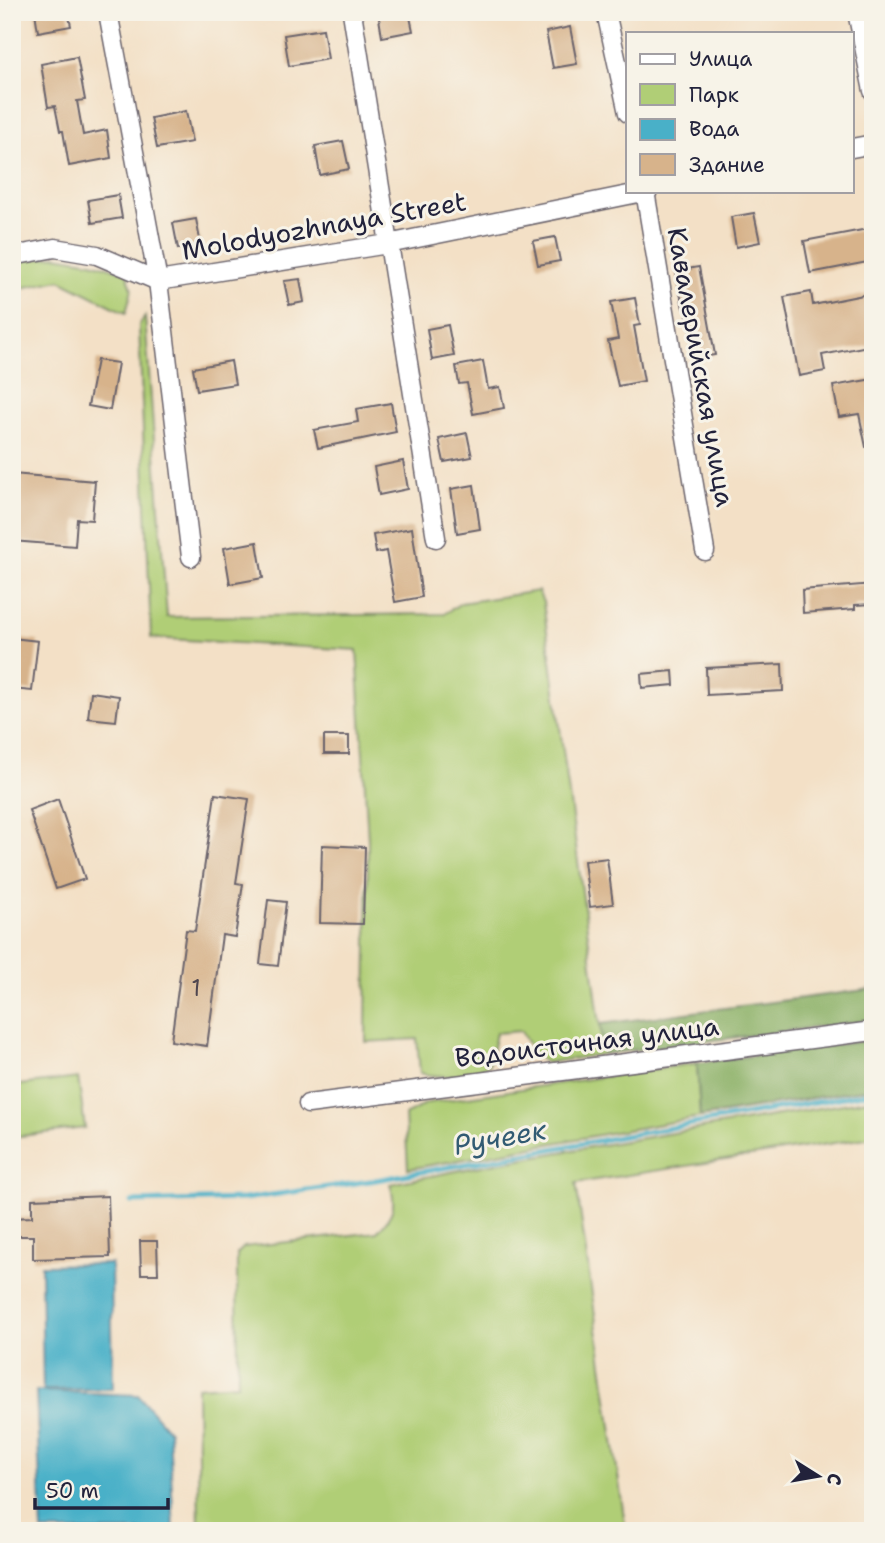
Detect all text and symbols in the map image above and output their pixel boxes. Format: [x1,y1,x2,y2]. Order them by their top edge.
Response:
legend [626,32,854,192]
text: Улица [689,45,752,73]
text: Парк [689,81,739,109]
text: Вода [689,115,739,143]
text: Здание [689,151,765,179]
street label: Molodyozhnaya Street [179,183,469,268]
street label: Кавалерийская улица [660,224,743,509]
house number: 1 [191,973,201,1003]
street label: Водоисточная улица [453,1008,721,1075]
water label: Ручеек [451,1110,550,1164]
north arrow [784,1442,854,1512]
scale bar [35,1466,168,1510]
text: С [821,1471,848,1487]
text: 50 m [46,1477,99,1505]

